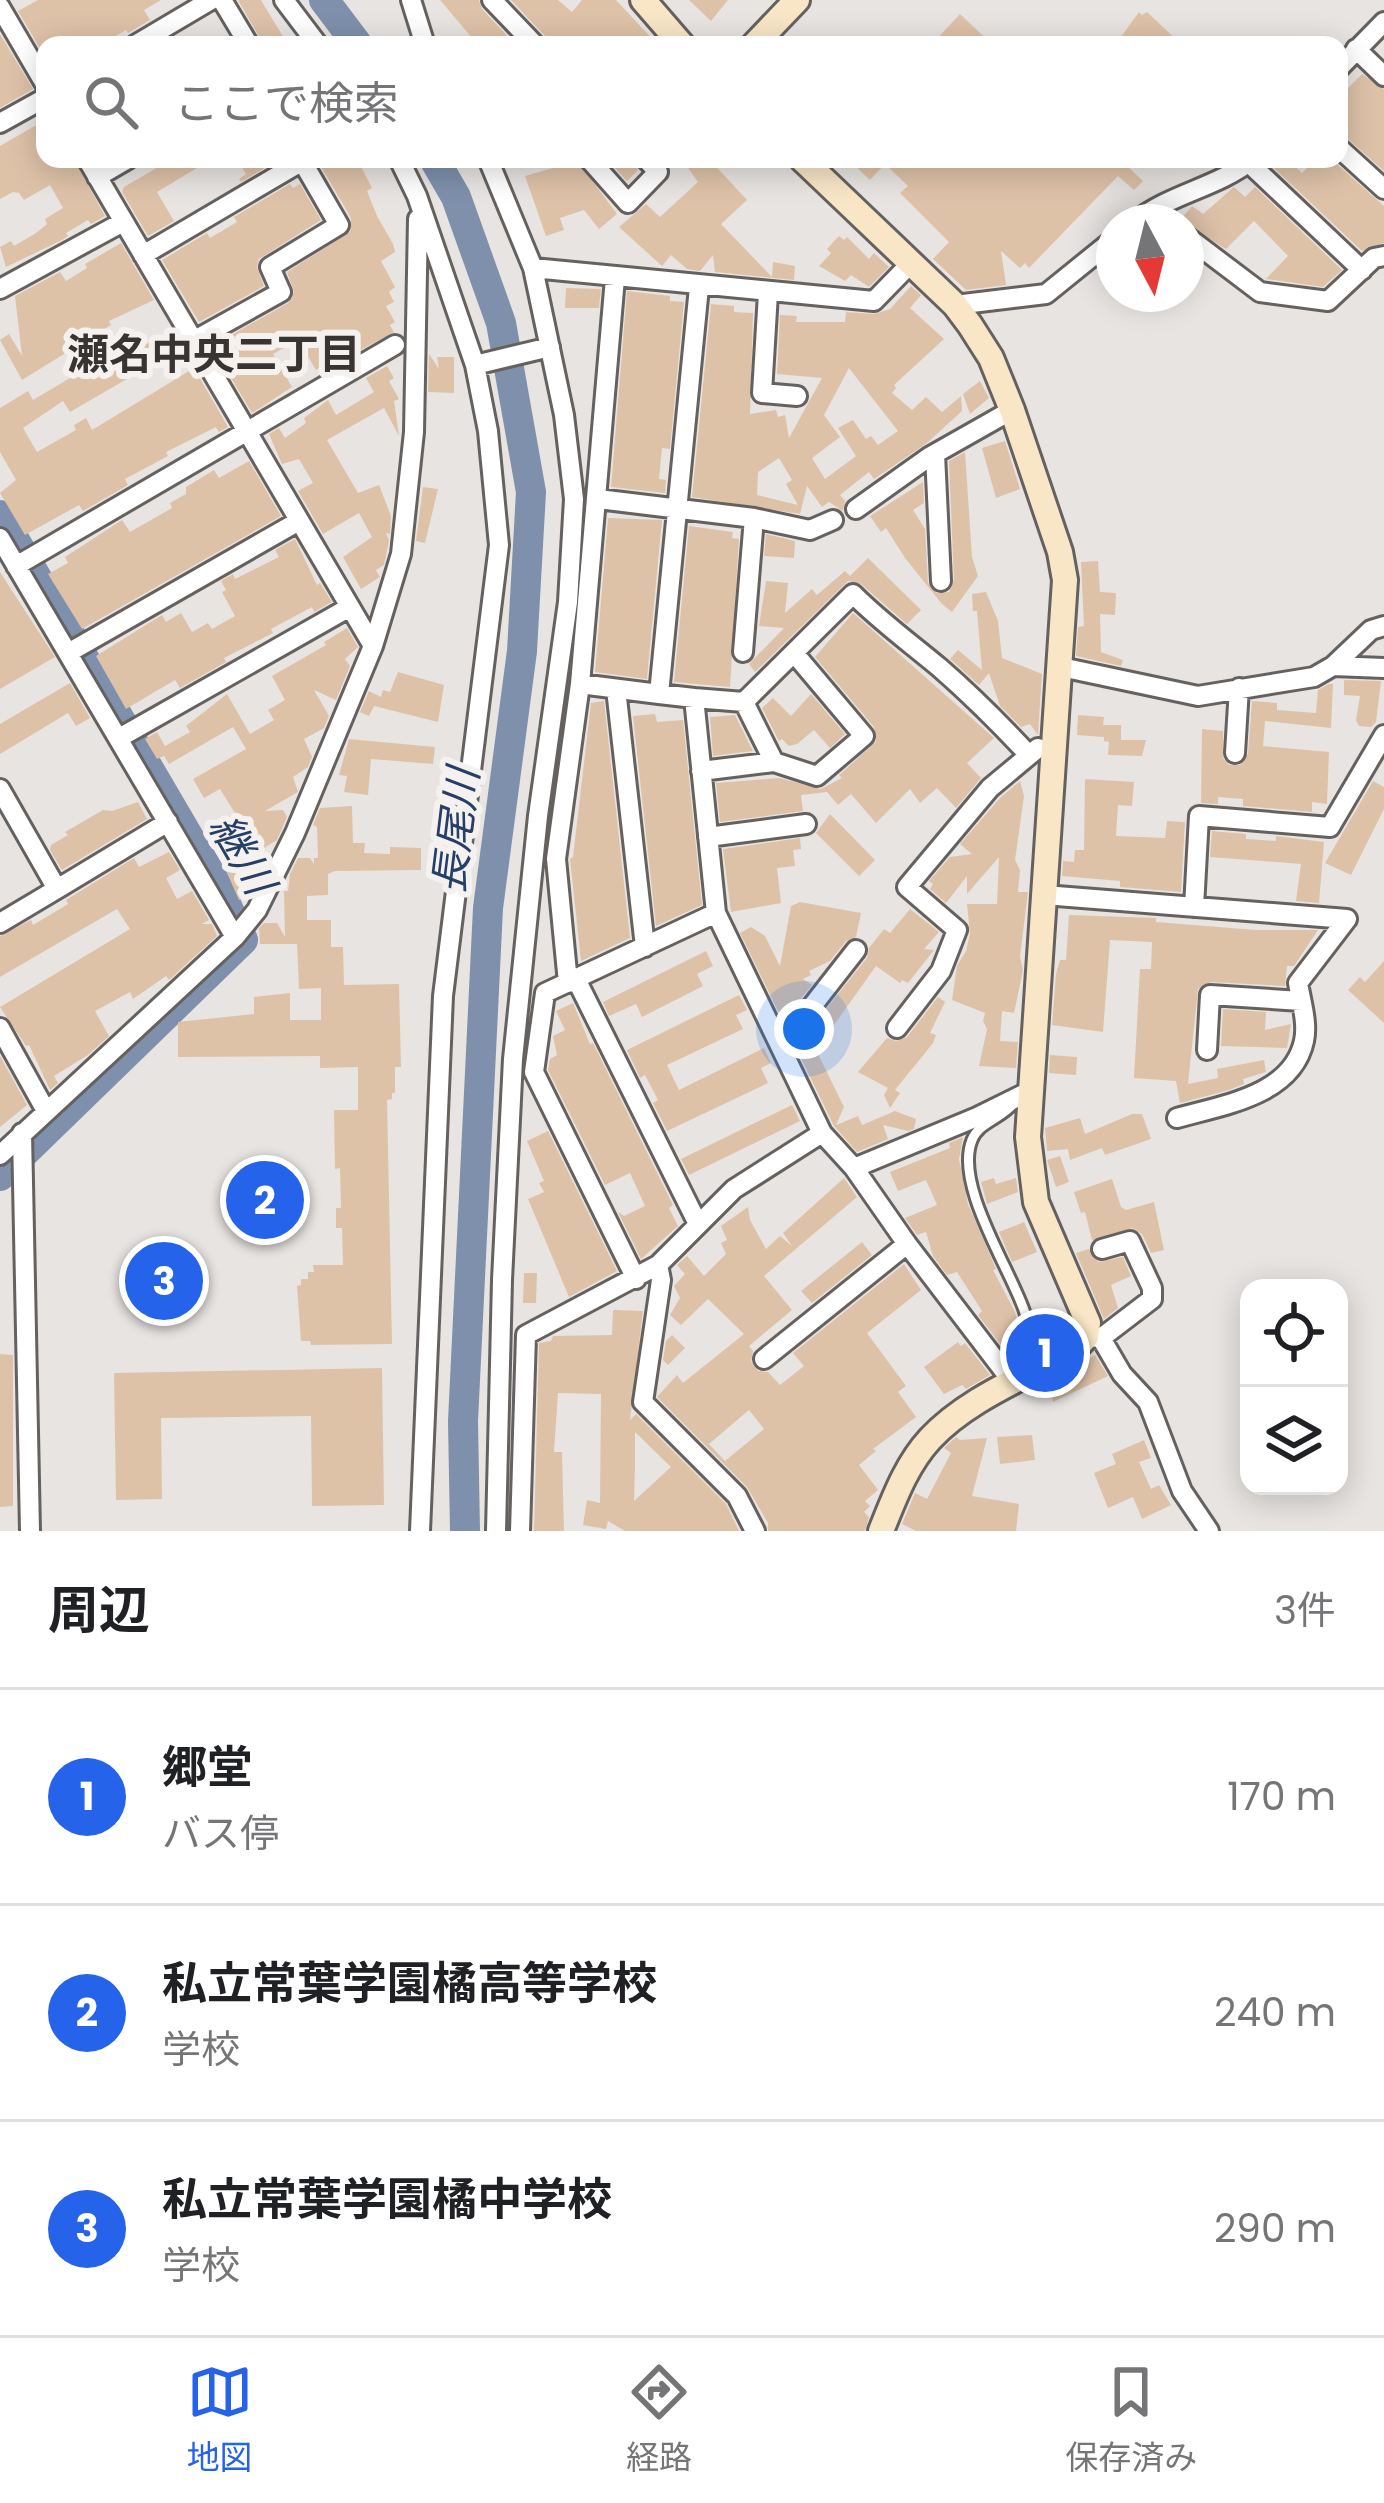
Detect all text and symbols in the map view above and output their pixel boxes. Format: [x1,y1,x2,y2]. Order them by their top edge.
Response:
search box [36,36,1348,168]
icon: search [78,69,144,135]
text: ここで検索 [174,72,399,135]
north arrow [1096,204,1204,312]
district label: 瀬名中央二丁目 [67,325,361,384]
water label: 長尾川 [419,761,493,897]
water label: 継川 [195,803,291,909]
your location [774,999,834,1059]
pin: 2 [226,1155,304,1245]
pin: 3 [125,1236,203,1326]
map controls [1240,1279,1348,1495]
button: locate [1240,1279,1348,1387]
pin: 1 [1006,1308,1084,1398]
button: layers [1240,1387,1348,1495]
text: 周辺 [48,1574,150,1646]
text: 3件 [1274,1583,1336,1638]
text: 郷堂 [162,1736,252,1799]
text: 1 [80,1769,94,1824]
text: 170 m [1227,1769,1336,1824]
text: バス停 [162,1806,279,1861]
text: 私立常葉学園橘高等学校 [162,1952,657,2015]
text: 2 [76,1985,98,2040]
text: 240 m [1214,1985,1336,2040]
text: 学校 [162,2022,240,2077]
text: 私立常葉学園橘中学校 [162,2168,612,2231]
text: 3 [75,2201,99,2256]
text: 290 m [1214,2201,1336,2256]
text: 学校 [162,2238,240,2293]
tab: 地図 [187,2359,253,2483]
tab: 経路 [626,2359,692,2483]
tab: 保存済み [1065,2359,1197,2483]

